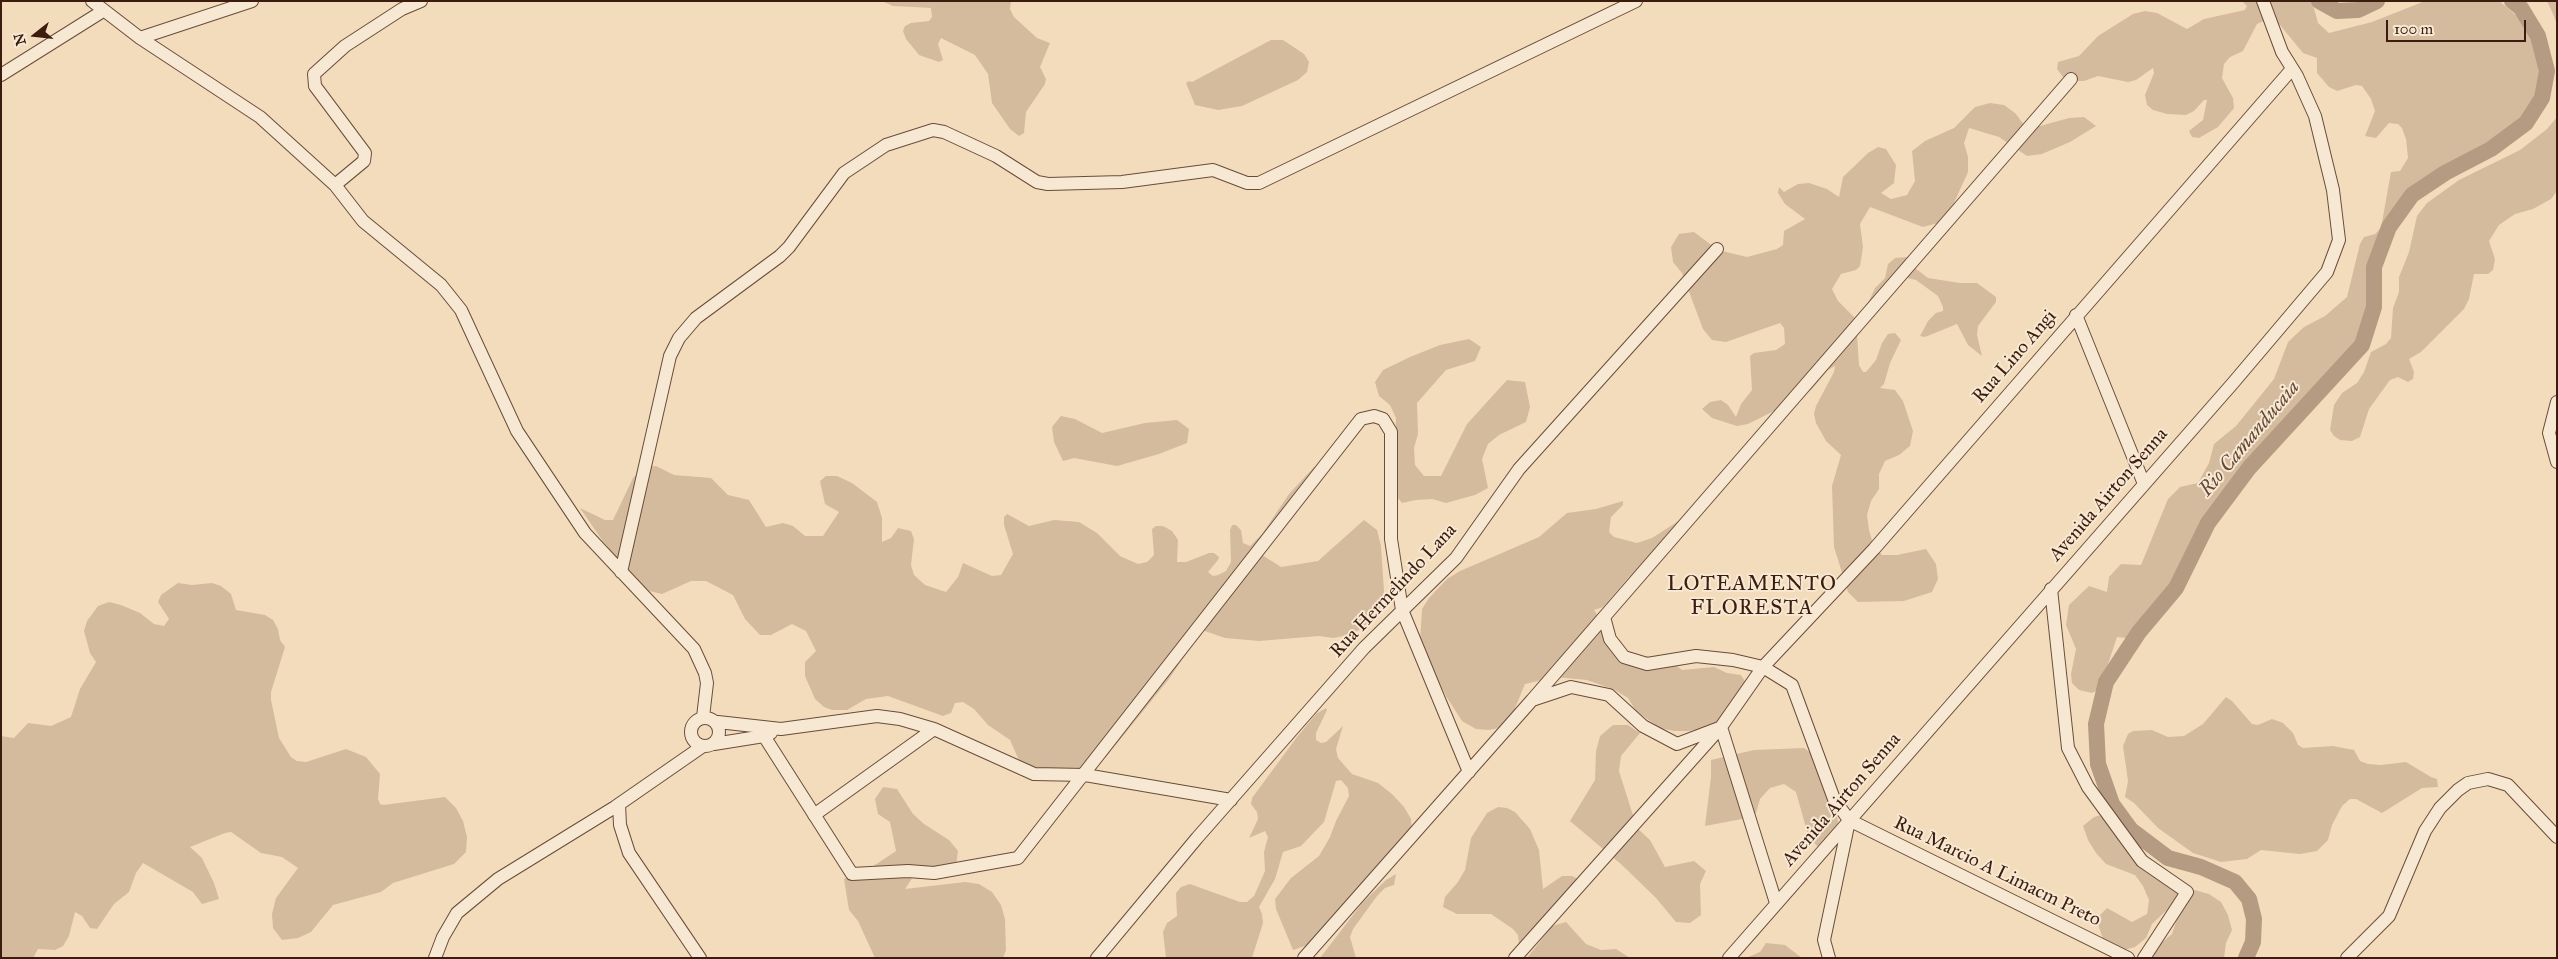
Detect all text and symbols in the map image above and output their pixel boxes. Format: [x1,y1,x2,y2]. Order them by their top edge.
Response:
north arrow [10,10,60,60]
scale bar [2388,10,2528,42]
text: 100 m [2394,20,2433,38]
text: N [10,31,30,47]
street label: Rua Lino Angi [1968,306,2062,408]
water label: Rio Camanducaia [2195,376,2305,502]
street label: Avenida Airton Senna [2045,424,2173,566]
street label: Rua Hermelindo Lana [1326,519,1462,663]
district label: LOTEAMENTO FLORESTA [1666,572,1838,622]
street label: Avenida Airton Senna [1778,729,1906,871]
street label: Rua Marcio A Limacm Preto [1890,812,2104,932]

